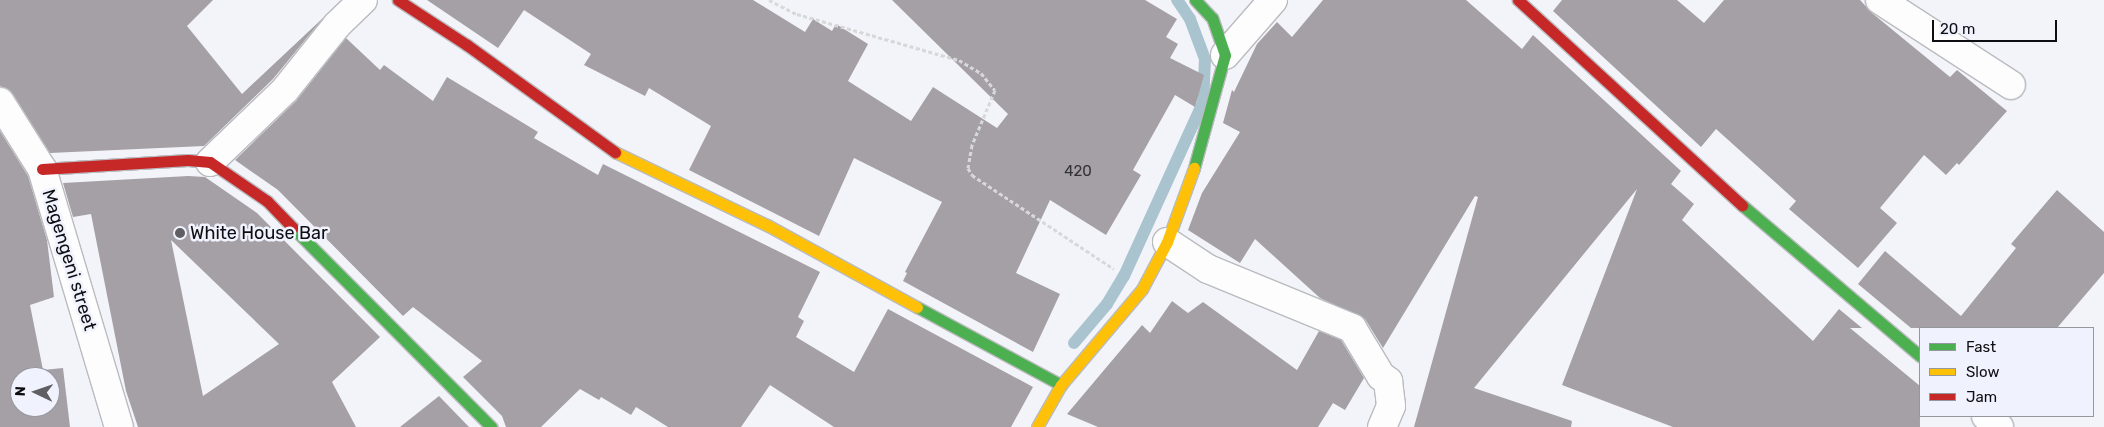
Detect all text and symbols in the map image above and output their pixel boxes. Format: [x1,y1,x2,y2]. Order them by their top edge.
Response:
scale bar [1934,10,2059,42]
text: 20 m [1940,20,1975,38]
house number: 420 [1064,163,1092,181]
street label: Magengeni street [37,187,101,333]
place label: White House Bar [190,222,328,244]
marker: White House Bar [174,227,186,239]
legend [1919,327,2094,417]
text: Fast [1966,338,1996,356]
text: Slow [1966,363,1999,381]
north arrow [10,367,60,417]
text: N [12,386,29,397]
text: Jam [1966,388,1997,406]

